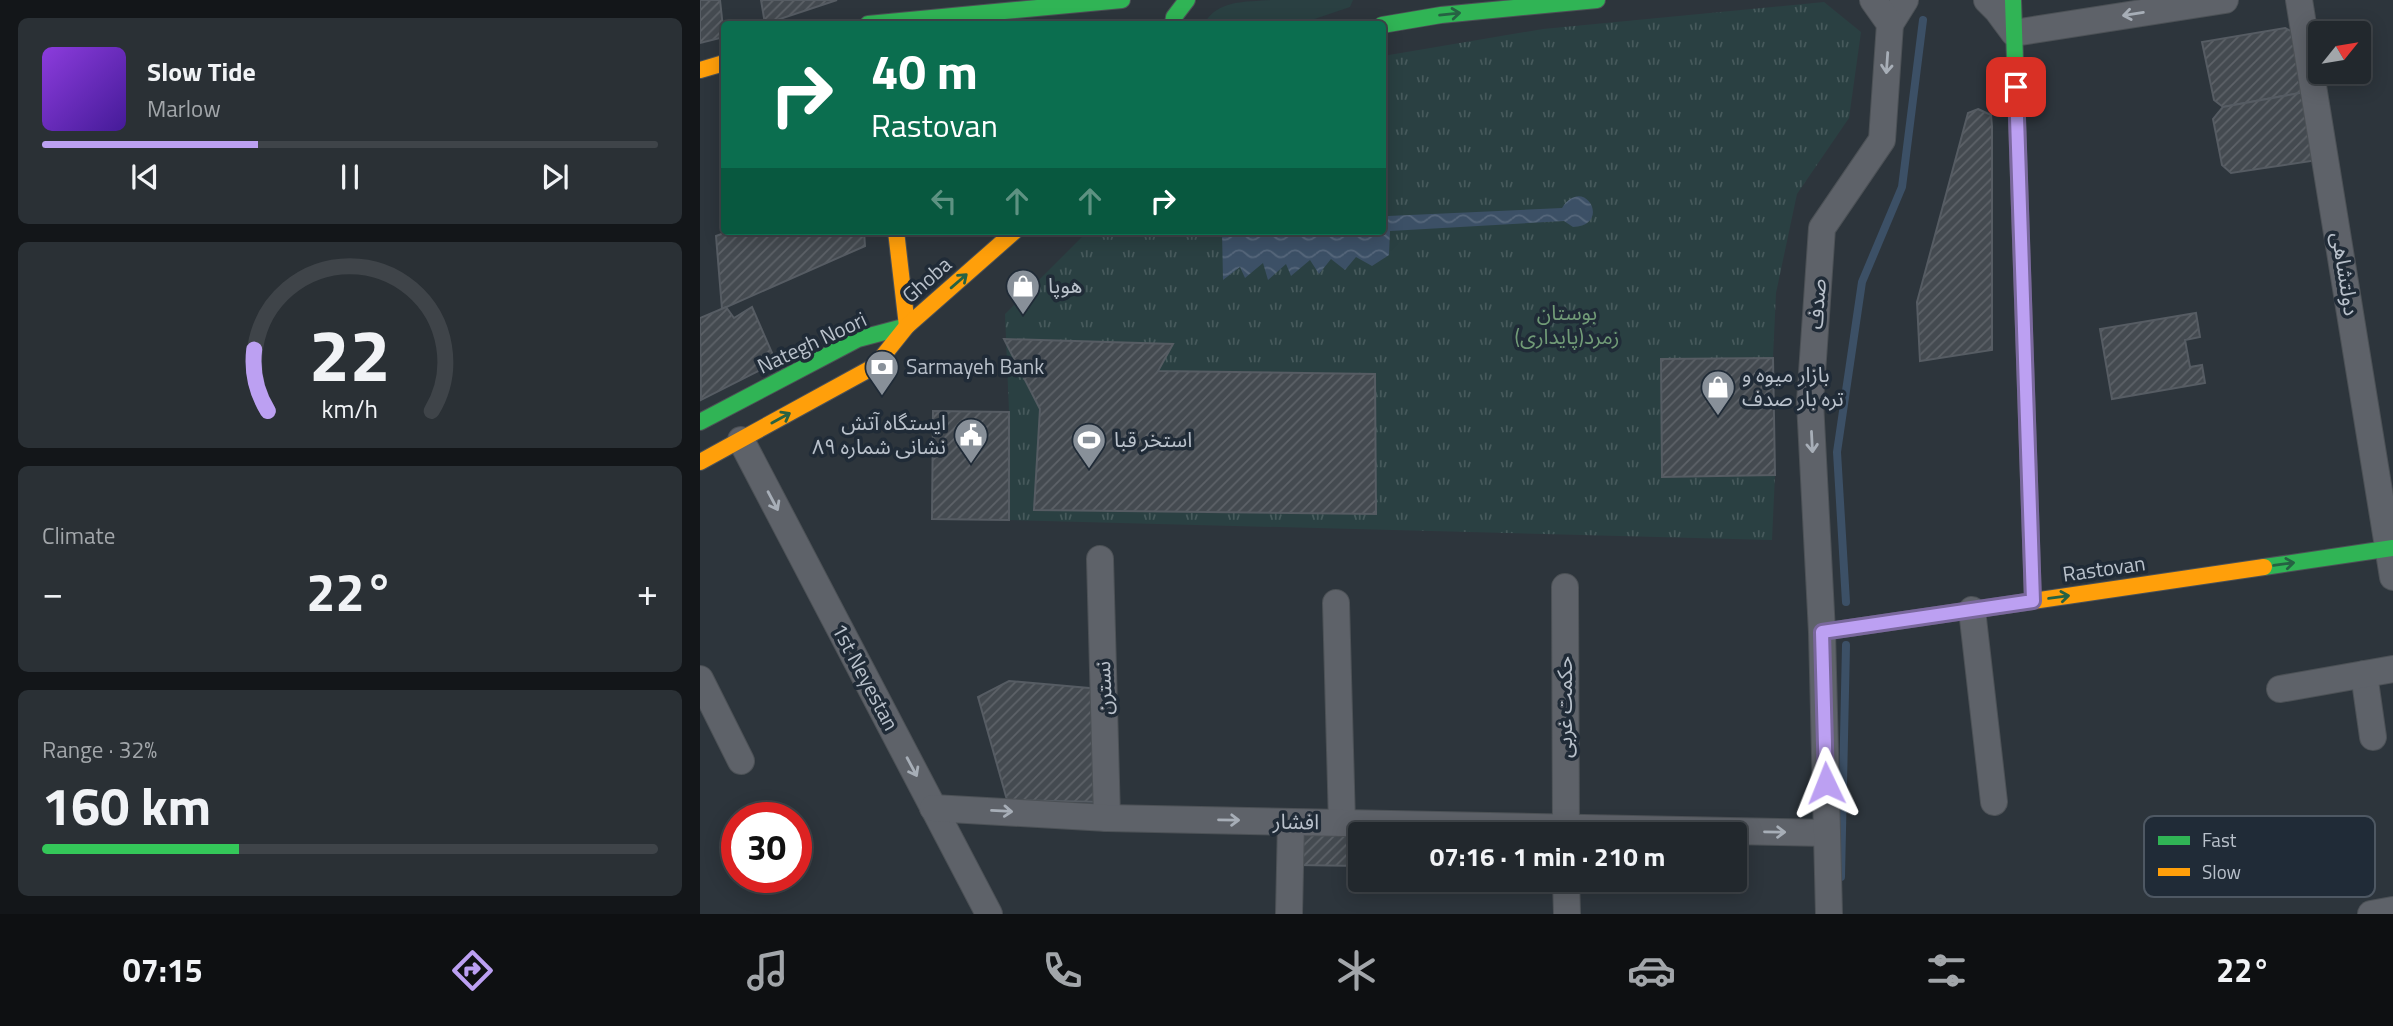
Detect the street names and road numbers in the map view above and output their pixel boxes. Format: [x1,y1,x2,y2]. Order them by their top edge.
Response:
street label: دولتشاهی [2324,230,2368,318]
street label: Ghoba [894,248,959,310]
street label: صدف [1798,277,1834,330]
street label: Nategh Noori [752,303,872,381]
street label: Rastovan [2060,546,2147,590]
street label: 1st Neyestan [824,617,908,736]
street label: حکمت غربی [1548,656,1580,758]
street label: نسترن [1086,660,1120,716]
street label: افشار [1272,805,1319,837]

